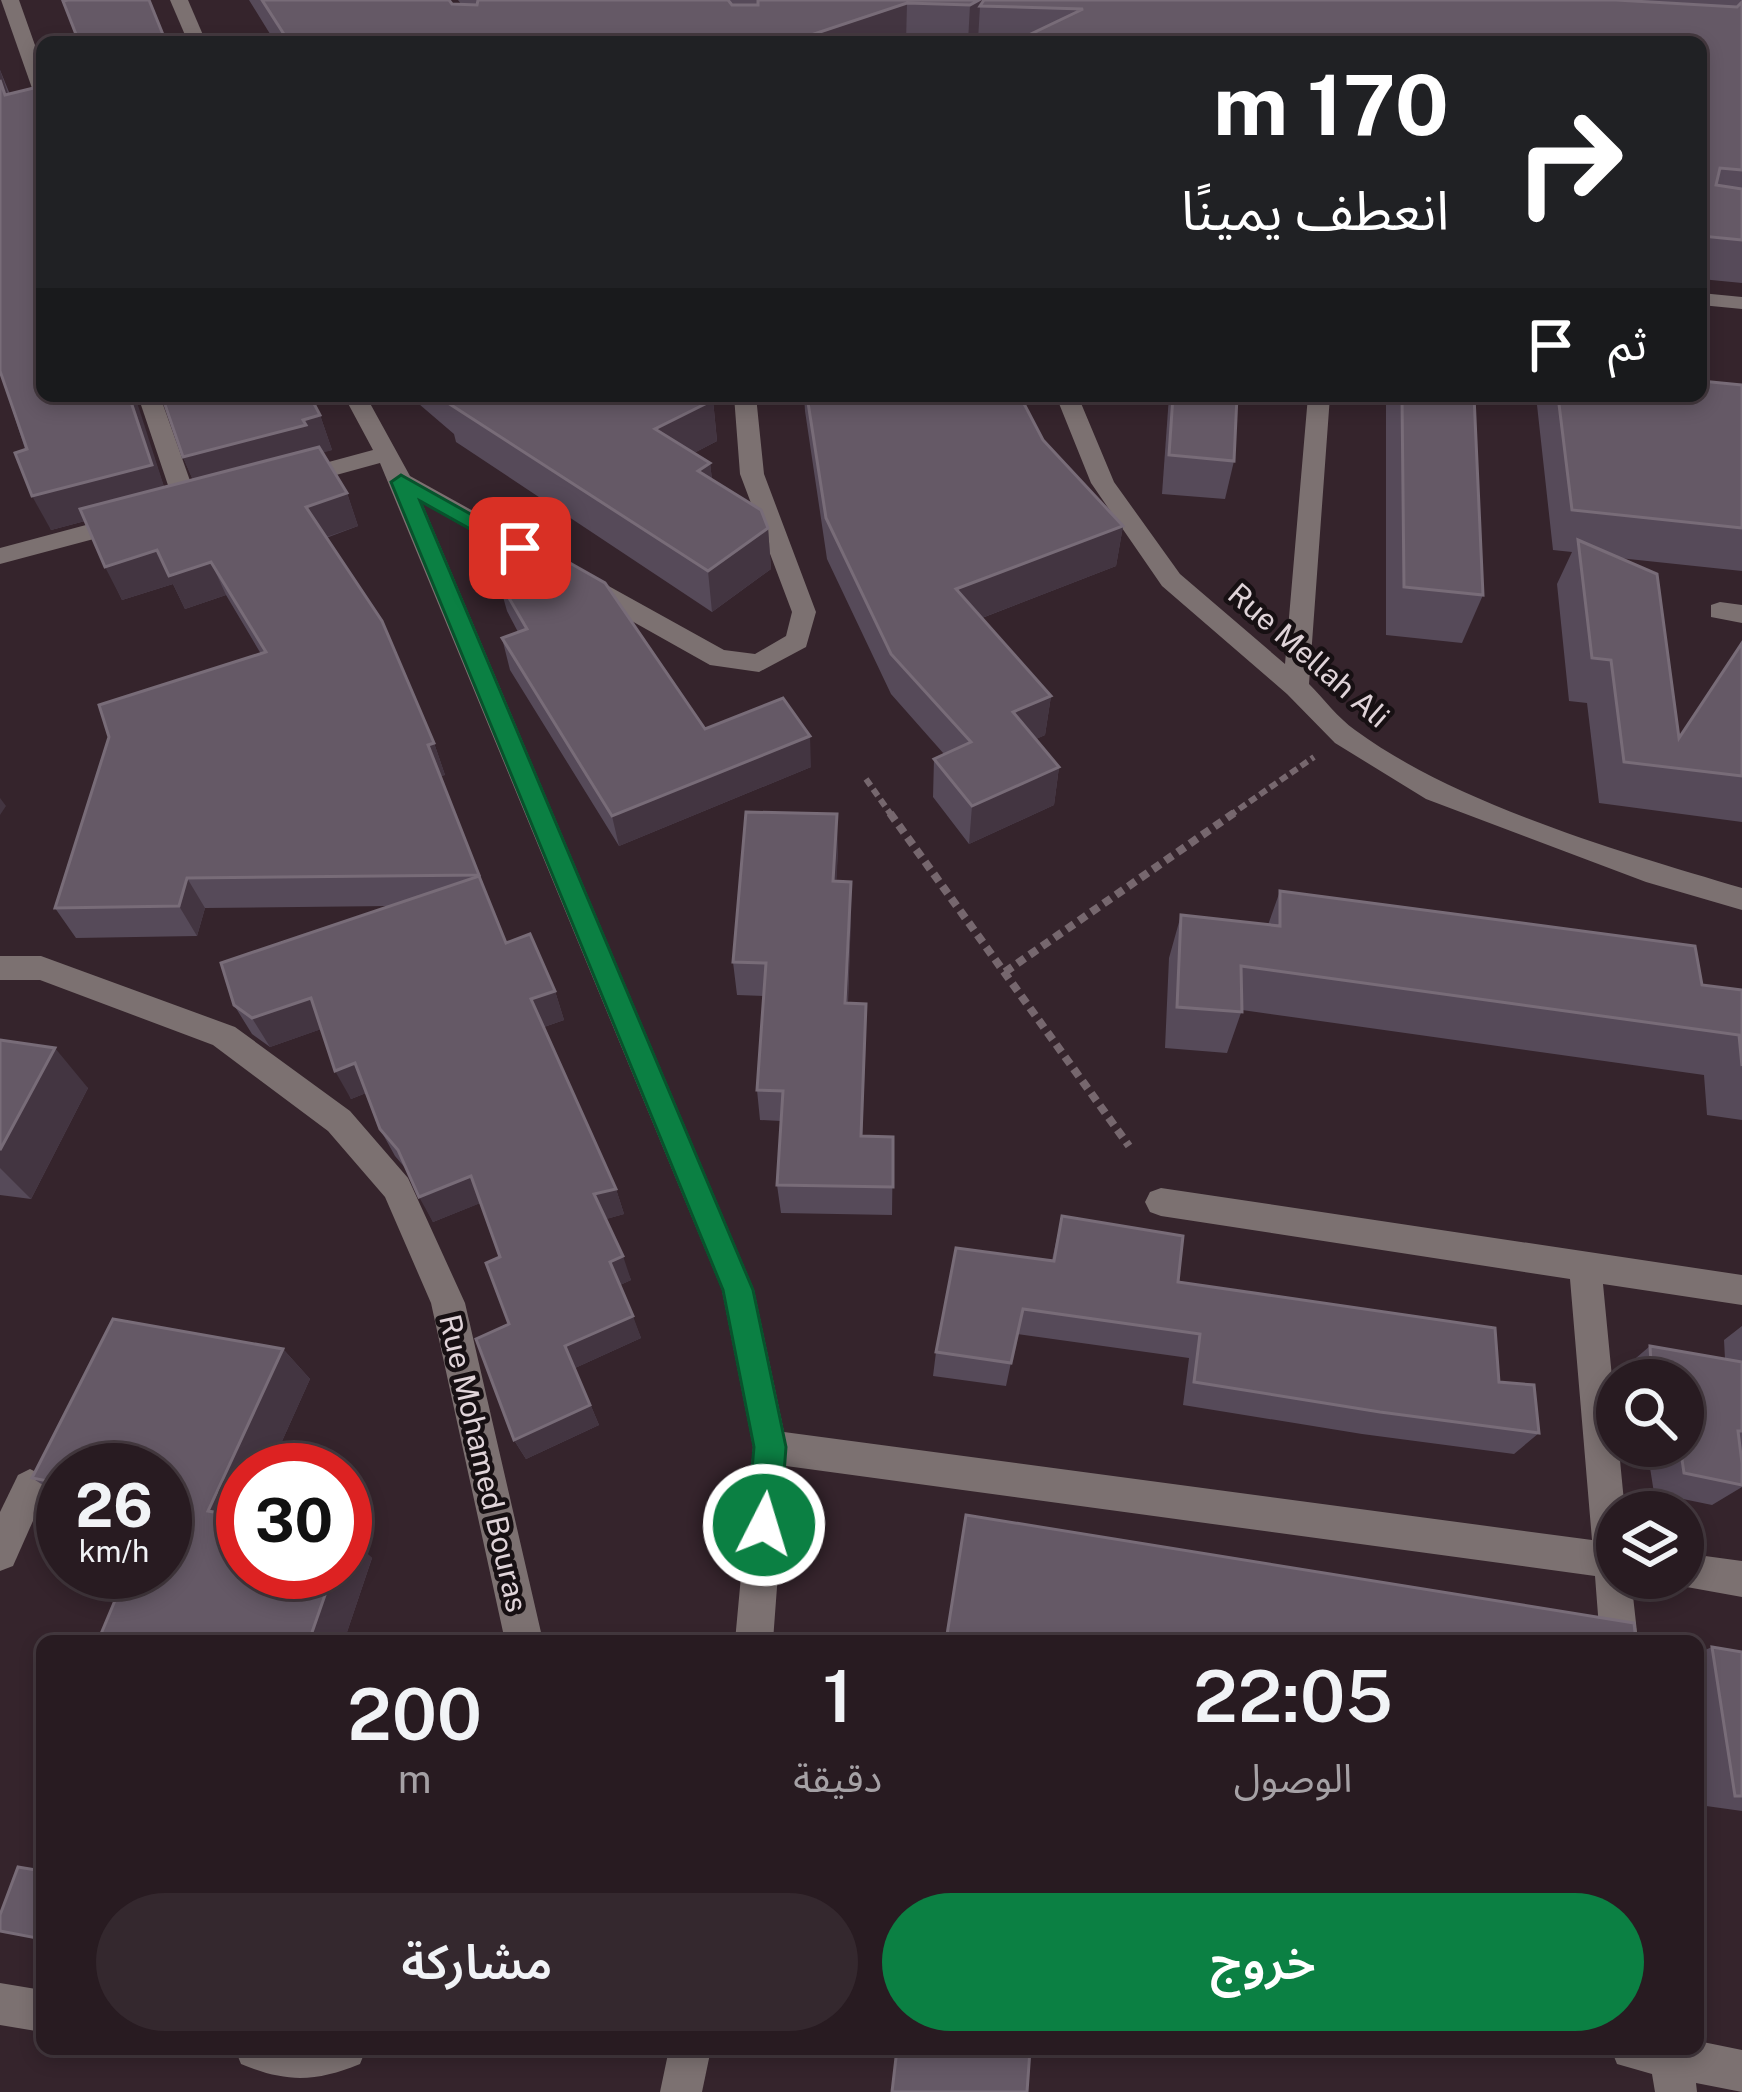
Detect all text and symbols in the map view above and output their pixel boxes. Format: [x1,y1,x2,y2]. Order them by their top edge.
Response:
text: 170 m [1213,55,1449,154]
icon: right [1491,84,1647,240]
text: انعطف يمينًا [1181,179,1449,242]
icon: arrive [1518,312,1584,378]
text: ثم [1608,317,1647,370]
pin [469,497,571,599]
icon: arrive [487,515,553,581]
street label: Rue Mellah Ali [1221,575,1397,735]
street label: Rue Mohamed Bouras [432,1311,536,1615]
map controls [1596,1359,1704,1599]
button: search [1596,1359,1704,1467]
speed limit sign: 30 [216,1443,372,1599]
position arrow [701,1462,827,1588]
text: 26 [75,1470,153,1541]
button: layers [1596,1491,1704,1599]
text: km/h [79,1533,149,1569]
text: 1 [823,1654,853,1738]
text: 22:05 [1193,1654,1393,1738]
text: 200 [347,1672,482,1756]
text: دقيقة [793,1755,882,1801]
text: الوصول [1234,1755,1352,1801]
text: m [398,1756,431,1802]
button: مشاركة [96,1893,858,2031]
button: خروج [882,1893,1644,2031]

